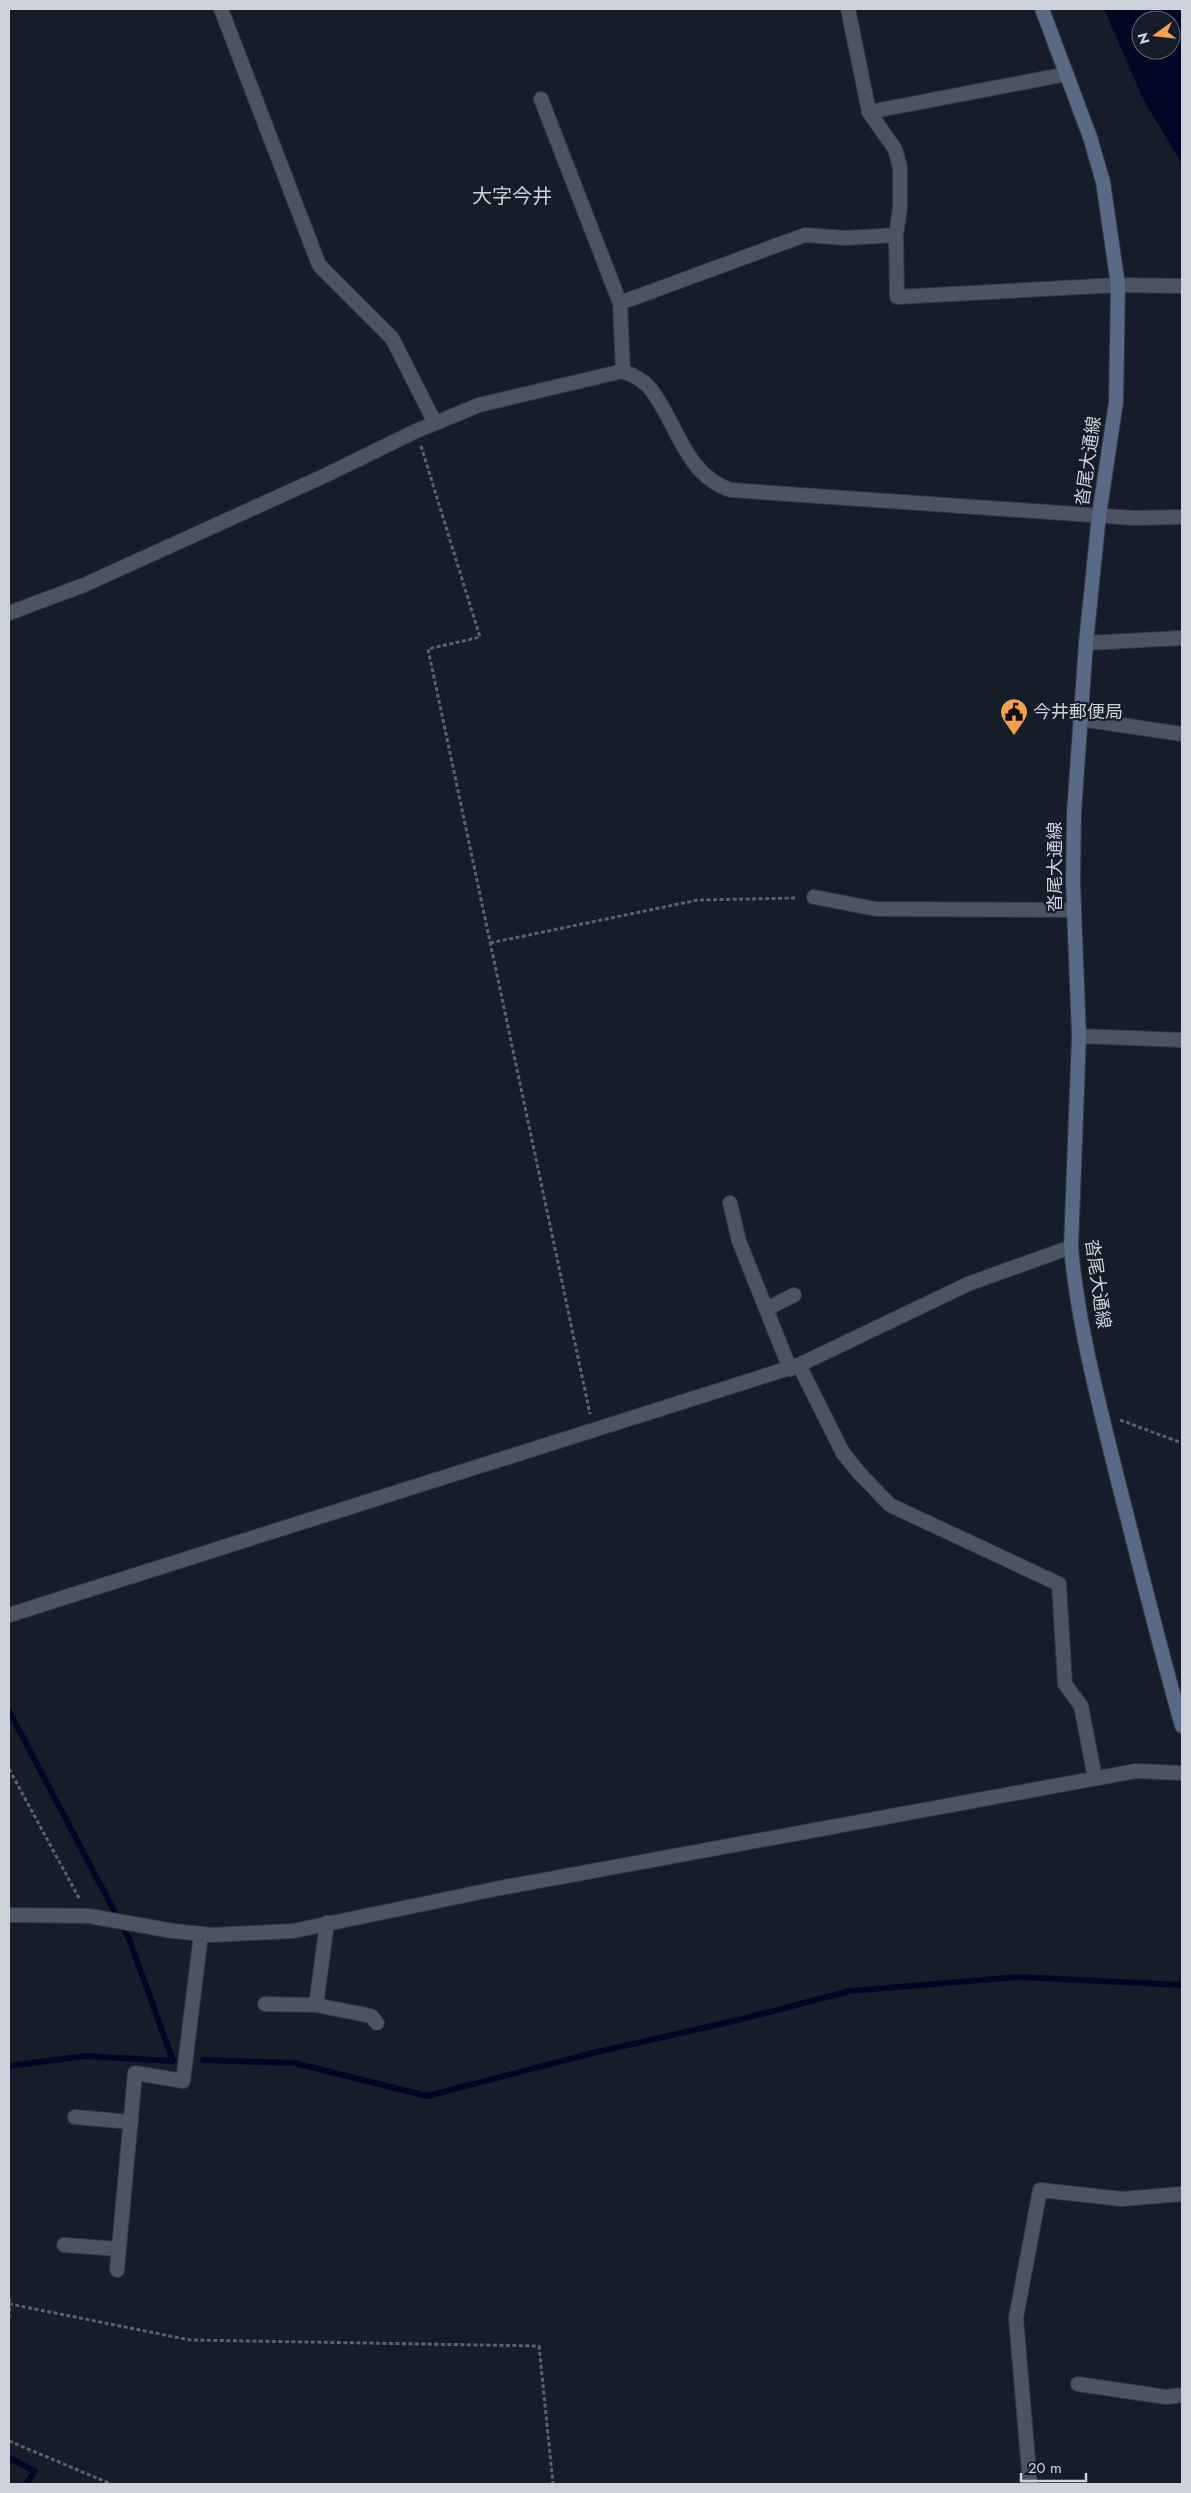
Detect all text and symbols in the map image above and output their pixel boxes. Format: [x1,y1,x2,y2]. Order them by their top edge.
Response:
north arrow [1131,10,1181,60]
text: N [1132,30,1155,46]
district label: 大字今井 [472,182,552,211]
street label: 沓尾大通線 [1069,415,1107,507]
public building icon: 今井郵便局 [999,697,1029,736]
place label: 今井郵便局 [1033,699,1123,725]
street label: 沓尾大通線 [1042,822,1068,912]
street label: 沓尾大通線 [1079,1238,1117,1330]
scale bar [1021,2450,1086,2482]
text: 20 m [1028,2457,1062,2479]

